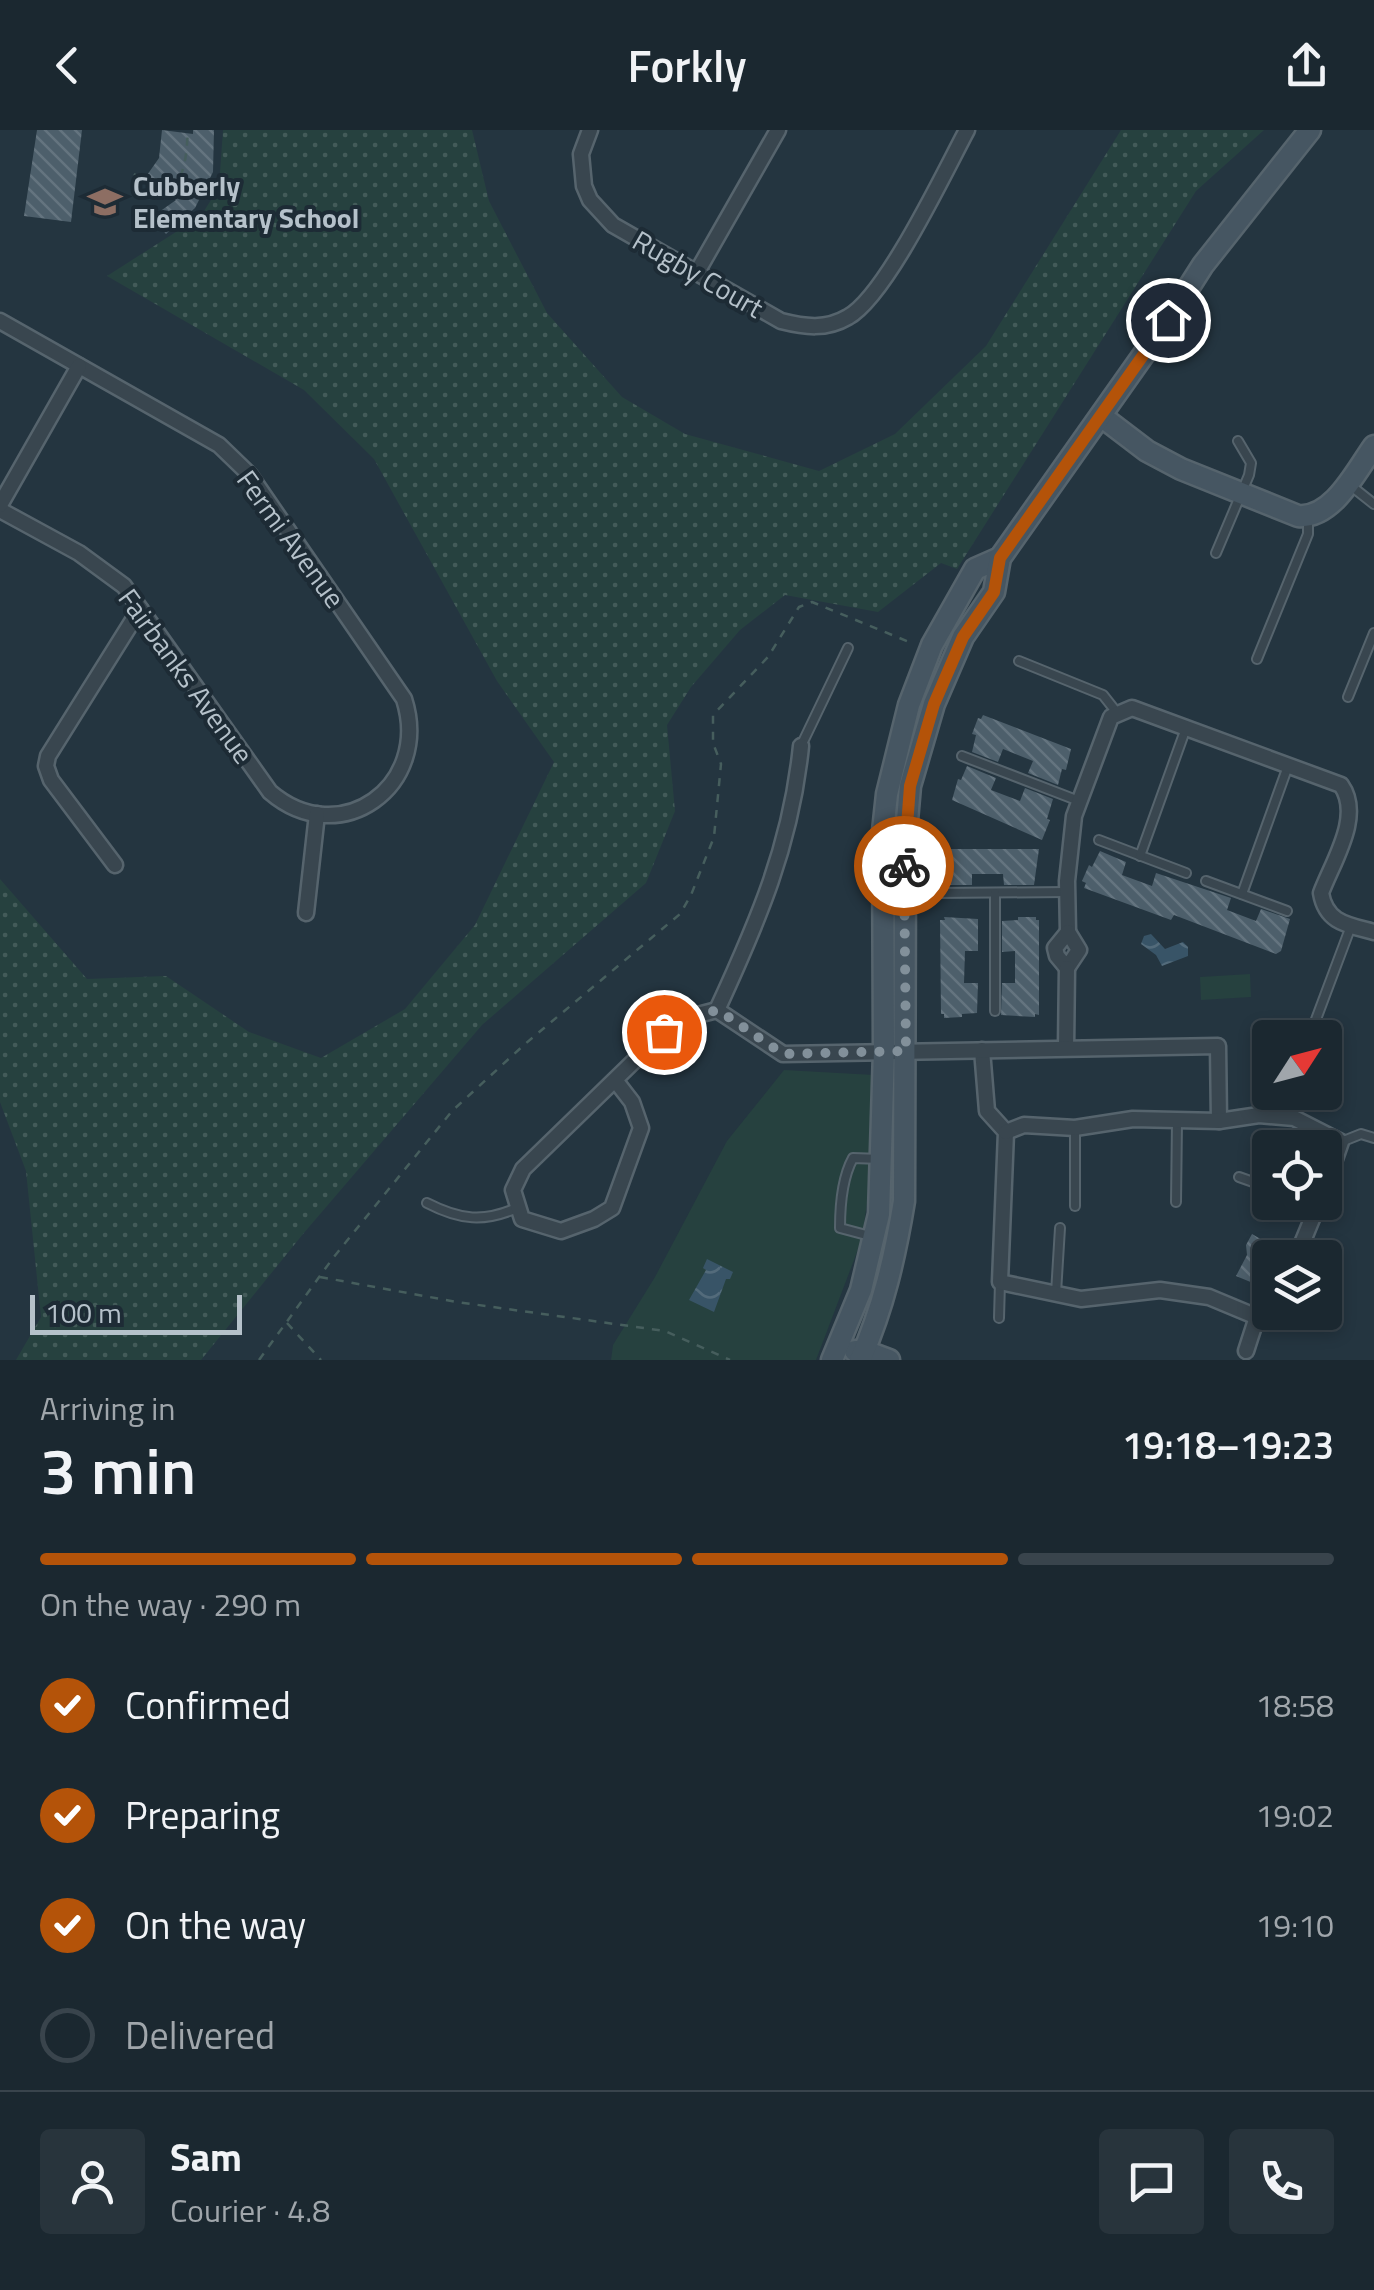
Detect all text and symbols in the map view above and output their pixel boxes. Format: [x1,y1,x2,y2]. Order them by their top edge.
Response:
text: Forkly [627,31,747,99]
icon: back [40,38,95,93]
icon: share [1279,38,1334,93]
place label: Cubberly Elementary School [133,164,359,239]
school or university icon: Cubberly Elementary School [86,183,124,221]
street label: Rugby Court [625,219,772,328]
pin [1126,278,1211,363]
icon: home [1141,293,1196,348]
street label: Fermi Avenue [227,461,356,617]
street label: Fairbanks Avenue [108,579,265,772]
courier [854,816,954,916]
icon: bike [877,839,932,894]
pin [622,990,707,1075]
icon: bag [637,1005,692,1060]
north arrow [1252,1020,1342,1110]
map controls [1252,1020,1342,1330]
button: locate [1252,1130,1342,1220]
button: layers [1252,1240,1342,1330]
scale bar [30,1290,242,1334]
text: 100 m [45,1291,122,1334]
text: Arriving in [40,1384,176,1432]
text: 19:18–19:23 [1122,1416,1334,1474]
text: 3 min [40,1420,196,1519]
text: On the way · 290 m [40,1580,301,1628]
text: Confirmed [125,1676,291,1734]
icon: check [40,1678,95,1733]
text: 18:58 [1255,1681,1334,1729]
text: Preparing [125,1786,280,1844]
icon: check [40,1788,95,1843]
text: 19:02 [1255,1791,1334,1839]
text: On the way [125,1896,306,1954]
icon: check [40,1898,95,1953]
text: 19:10 [1255,1901,1334,1949]
text: Delivered [125,2006,275,2064]
text: Sam [170,2128,242,2186]
button: person [40,2129,145,2234]
button: chat [1099,2129,1204,2234]
button: phone [1229,2129,1334,2234]
text: Courier · 4.8 [170,2186,330,2234]

